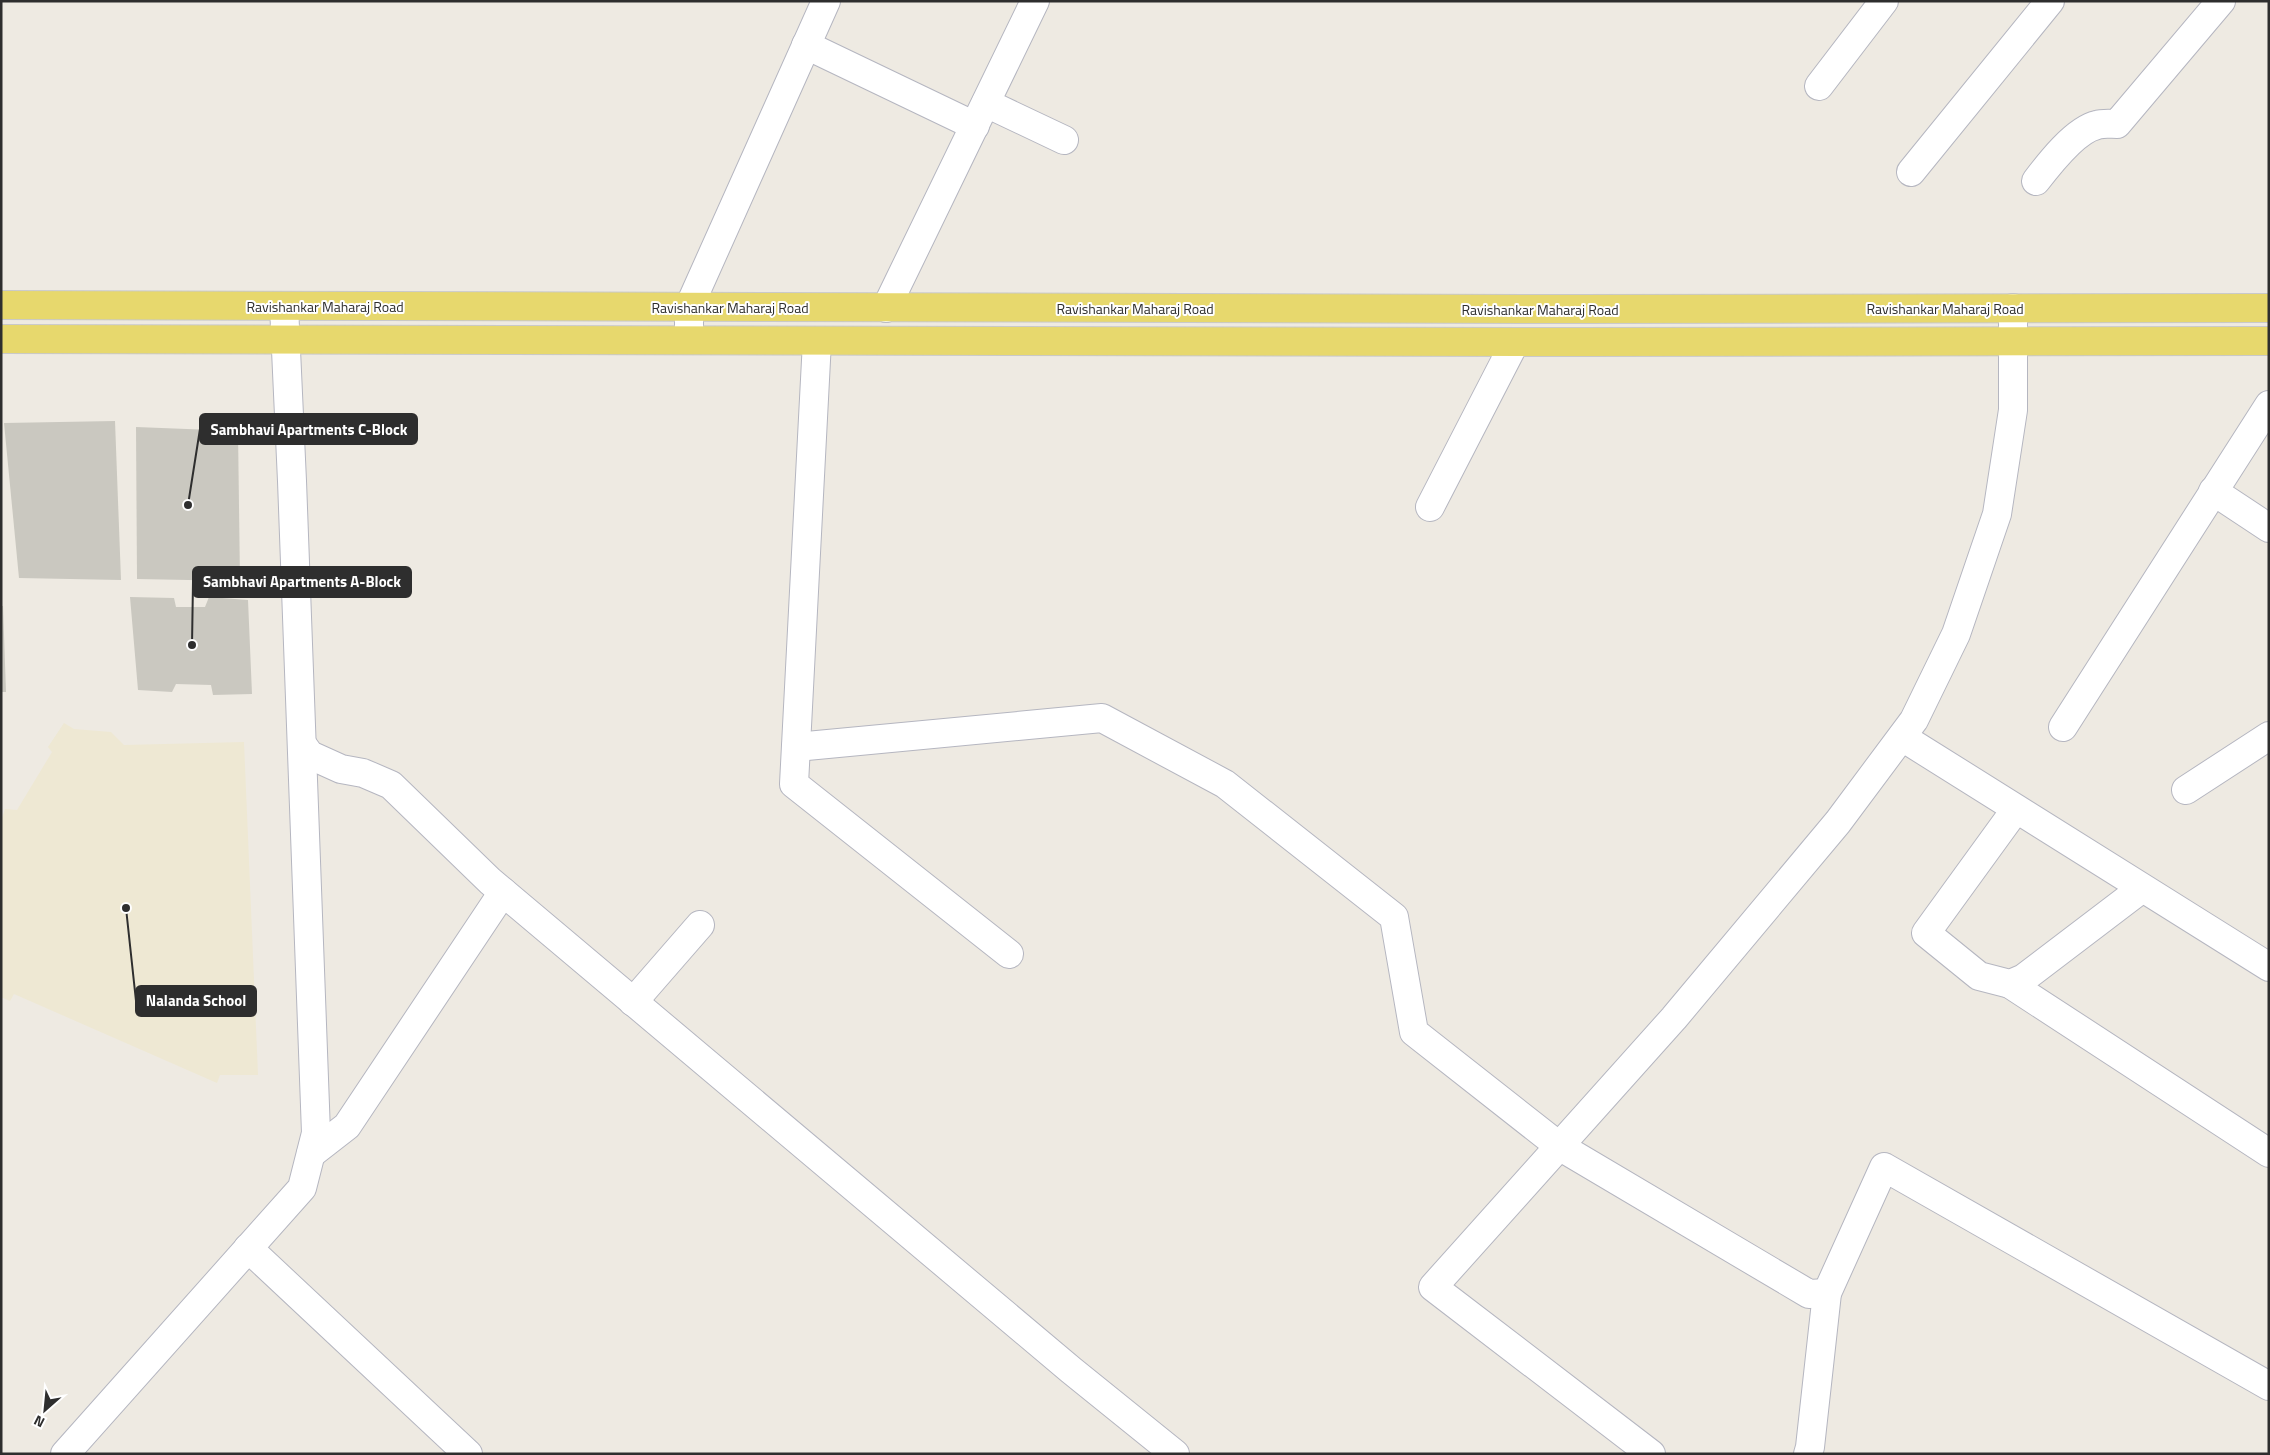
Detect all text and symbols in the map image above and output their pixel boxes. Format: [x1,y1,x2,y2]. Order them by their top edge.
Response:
street label: Ravishankar Maharaj Road [246,296,404,317]
street label: Ravishankar Maharaj Road [651,297,809,318]
street label: Ravishankar Maharaj Road [1056,298,1214,319]
street label: Ravishankar Maharaj Road [1866,298,2024,319]
street label: Ravishankar Maharaj Road [1461,299,1619,320]
callout: Sambhavi Apartments C-Block [200,414,417,444]
text: Sambhavi Apartments C-Block [211,418,408,441]
callout: Sambhavi Apartments A-Block [193,567,411,597]
text: Sambhavi Apartments A-Block [203,570,401,593]
callout: Nalanda School [136,986,256,1016]
text: Nalanda School [146,989,246,1012]
north arrow [20,1385,70,1435]
text: N [30,1410,48,1434]

